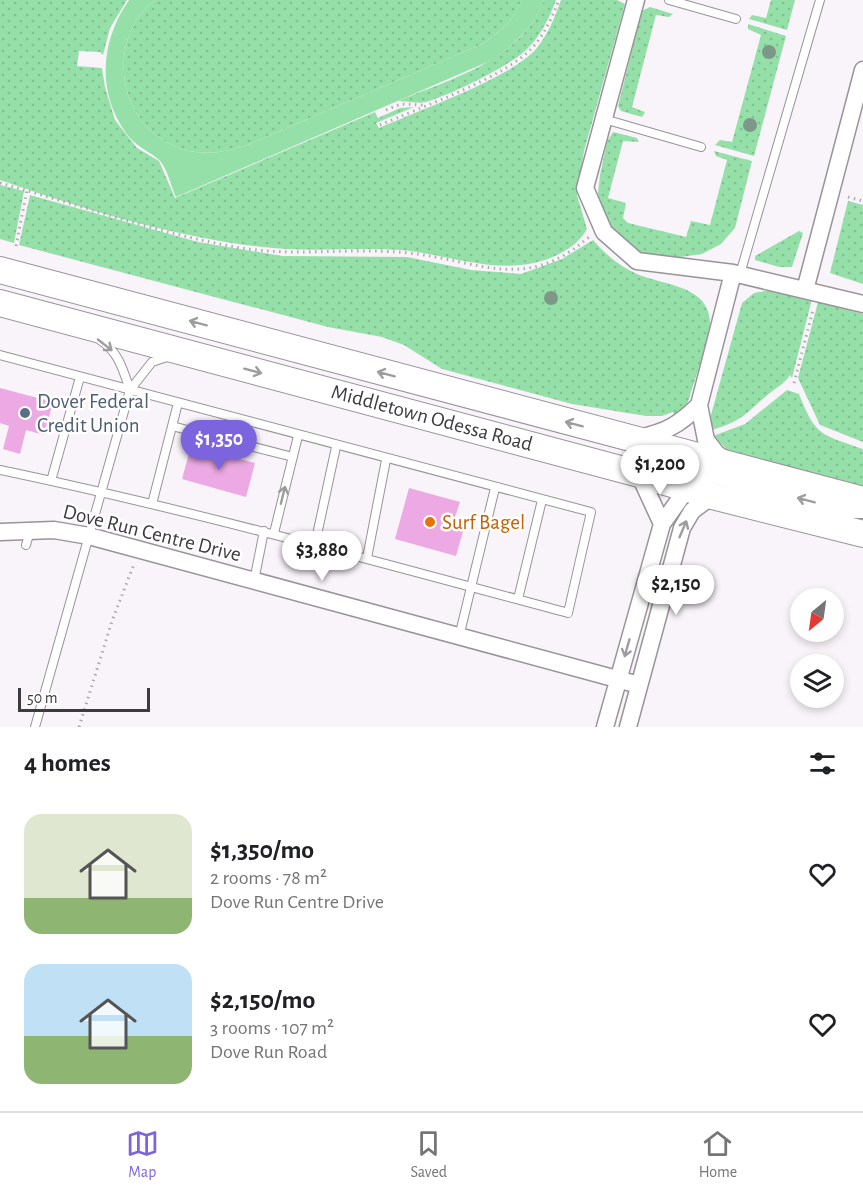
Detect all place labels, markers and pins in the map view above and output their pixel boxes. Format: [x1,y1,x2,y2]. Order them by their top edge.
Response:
place label: Dover Federal Credit Union [37,391,149,436]
marker: Dover Federal Credit Union [18,406,32,420]
pin: $1,350 [170,420,268,471]
pin: $1,200 [611,445,709,496]
place label: Surf Bagel [442,512,525,533]
marker: Surf Bagel [423,515,437,529]
pin: $3,880 [273,531,371,582]
pin: $2,150 [627,565,725,616]

